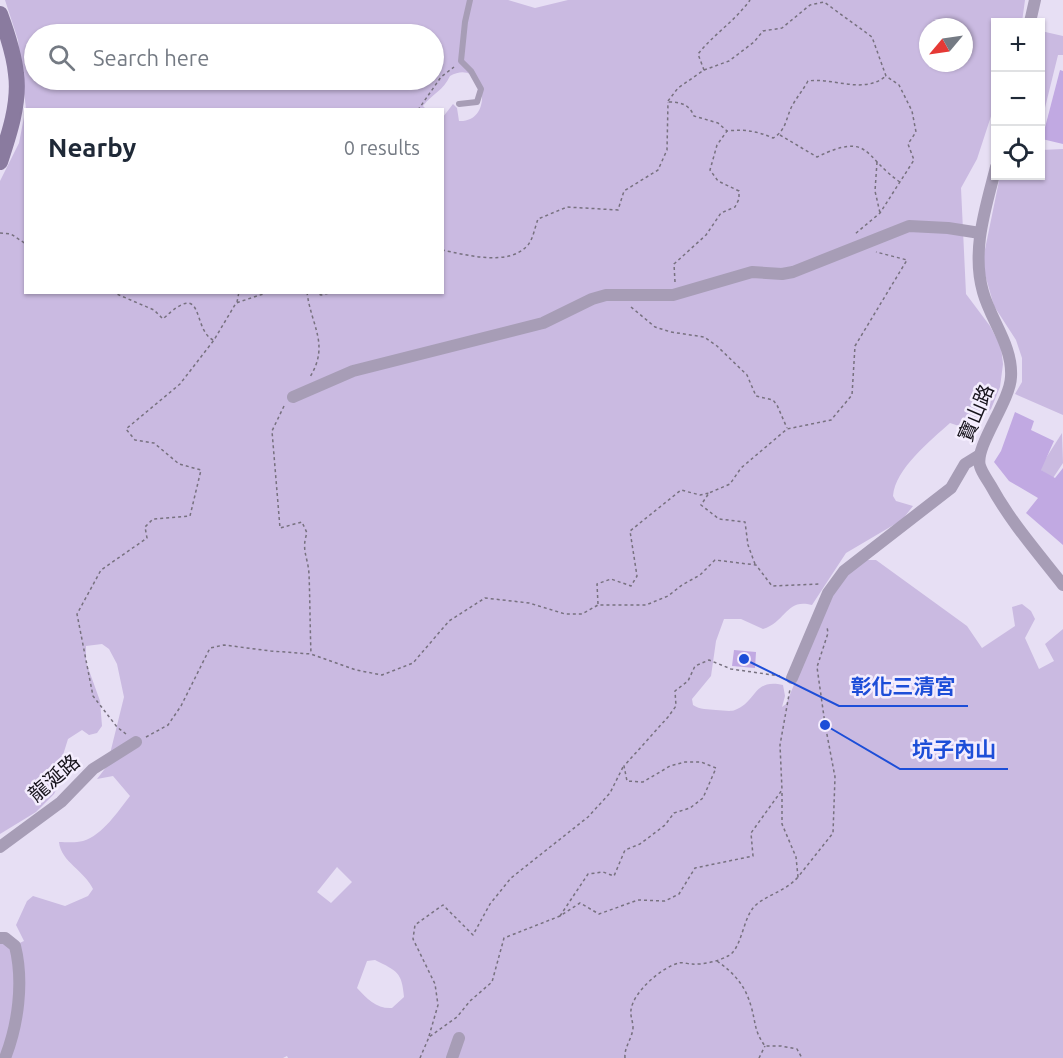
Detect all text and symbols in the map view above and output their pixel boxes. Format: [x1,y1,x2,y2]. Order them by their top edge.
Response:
north arrow [919,18,973,72]
map controls [991,18,1045,180]
button: + [991,18,1045,72]
search box [24,24,444,90]
icon: search [45,41,78,74]
text: Search here [93,45,209,70]
button: − [991,72,1045,126]
button: locate [991,126,1045,180]
text: Nearby [48,133,136,162]
text: 0 results [344,136,420,159]
street label: 寶山路 [953,381,998,445]
callout: 彰化三清宮 [839,667,968,706]
text: 彰化三清宮 [851,674,956,698]
callout: 坑子內山 [900,730,1008,769]
text: 坑子內山 [912,737,996,761]
street label: 龍涎路 [23,749,84,806]

